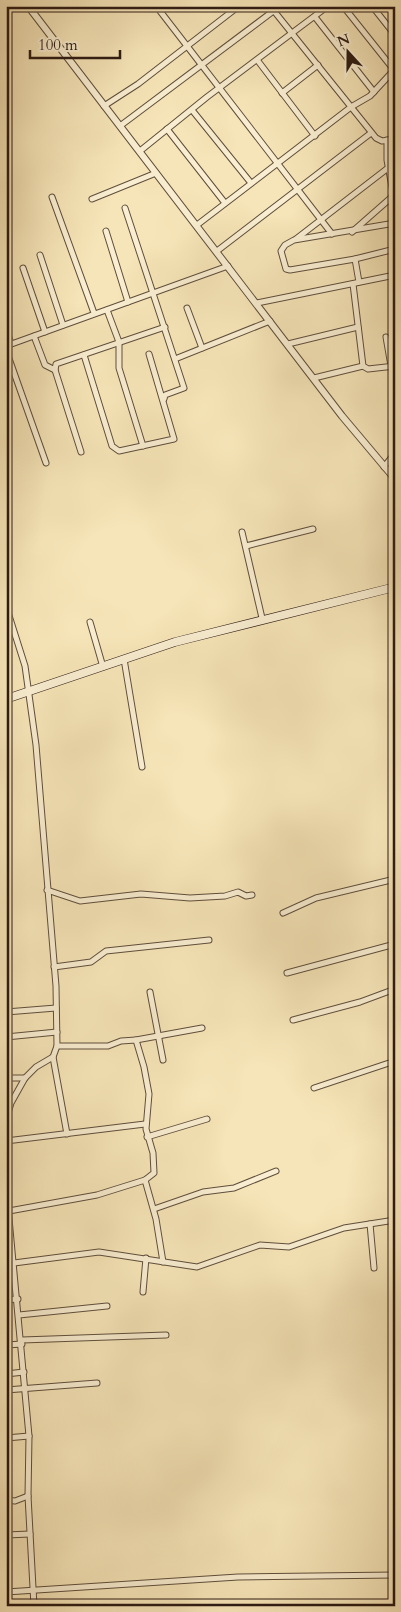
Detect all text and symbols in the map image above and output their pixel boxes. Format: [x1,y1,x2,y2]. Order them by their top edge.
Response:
scale bar [30,28,120,60]
north arrow [324,28,374,78]
text: N [334,29,353,51]
text: 100 m [38,35,78,55]

